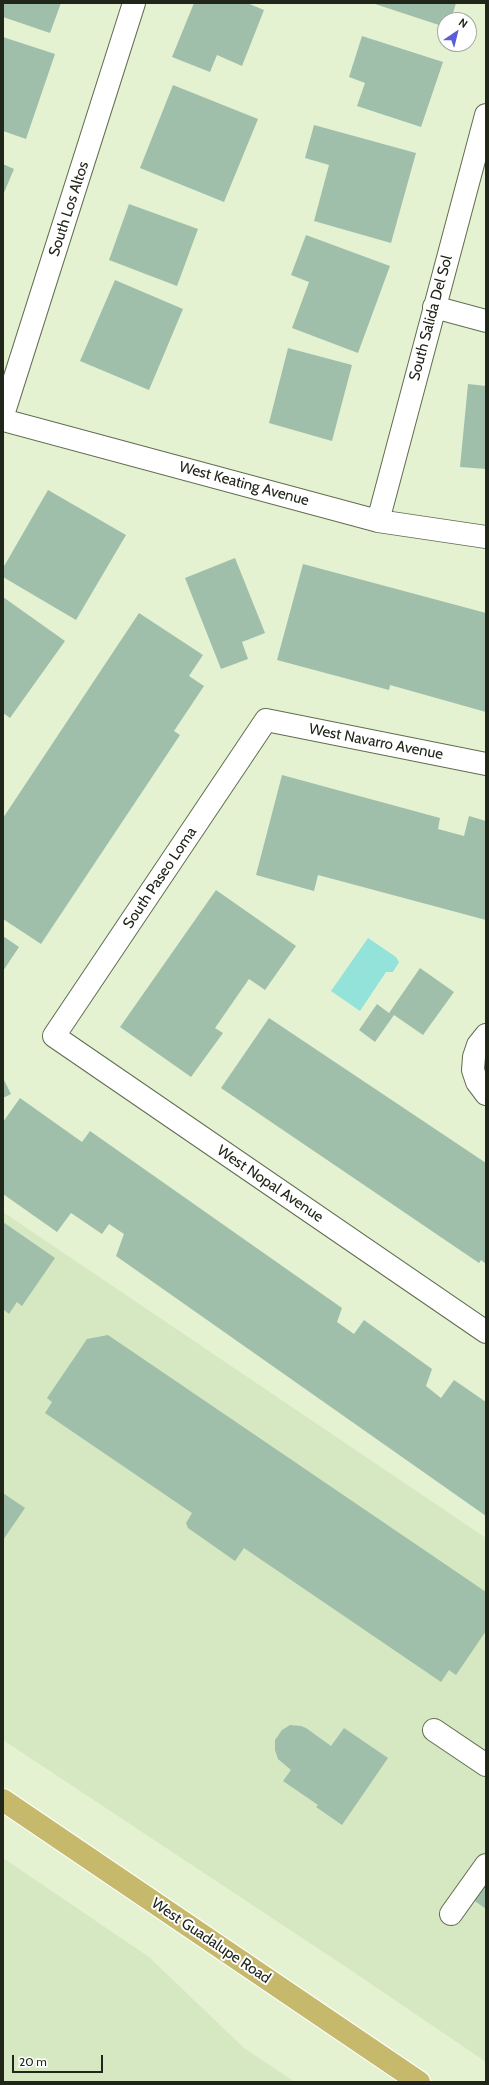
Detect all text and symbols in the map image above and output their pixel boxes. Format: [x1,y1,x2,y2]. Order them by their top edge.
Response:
north arrow [437,12,477,52]
text: N [456,15,471,31]
street label: South Los Altos [45,159,93,259]
street label: South Salida Del Sol [406,253,456,383]
street label: West Keating Avenue [177,458,311,510]
street label: West Navarro Avenue [307,720,445,764]
street label: South Paseo Loma [119,824,201,932]
street label: West Nopal Avenue [213,1142,327,1226]
street label: West Guadalupe Road [148,1894,274,1988]
scale bar [14,2047,105,2073]
text: 20 m [19,2054,47,2069]

